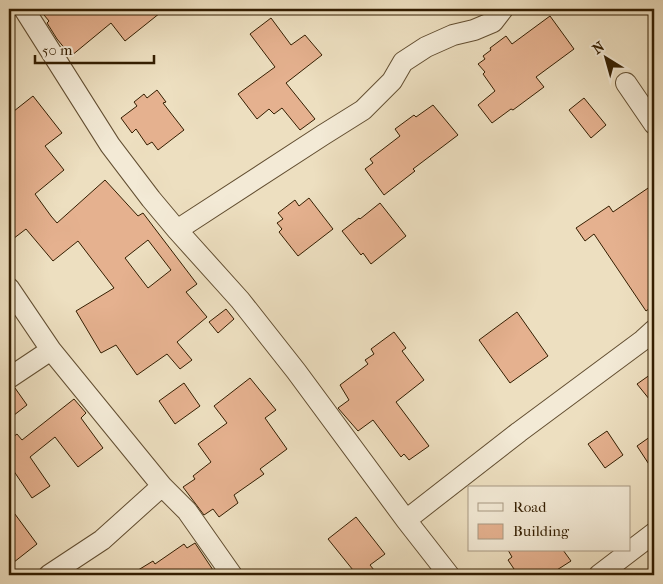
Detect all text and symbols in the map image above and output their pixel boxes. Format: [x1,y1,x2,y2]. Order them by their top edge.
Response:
scale bar [35,32,154,64]
north arrow [580,32,630,82]
text: N [589,38,608,58]
text: 50 m [42,41,73,59]
legend [468,486,630,552]
text: Road [513,498,547,516]
text: Building [513,522,570,540]

